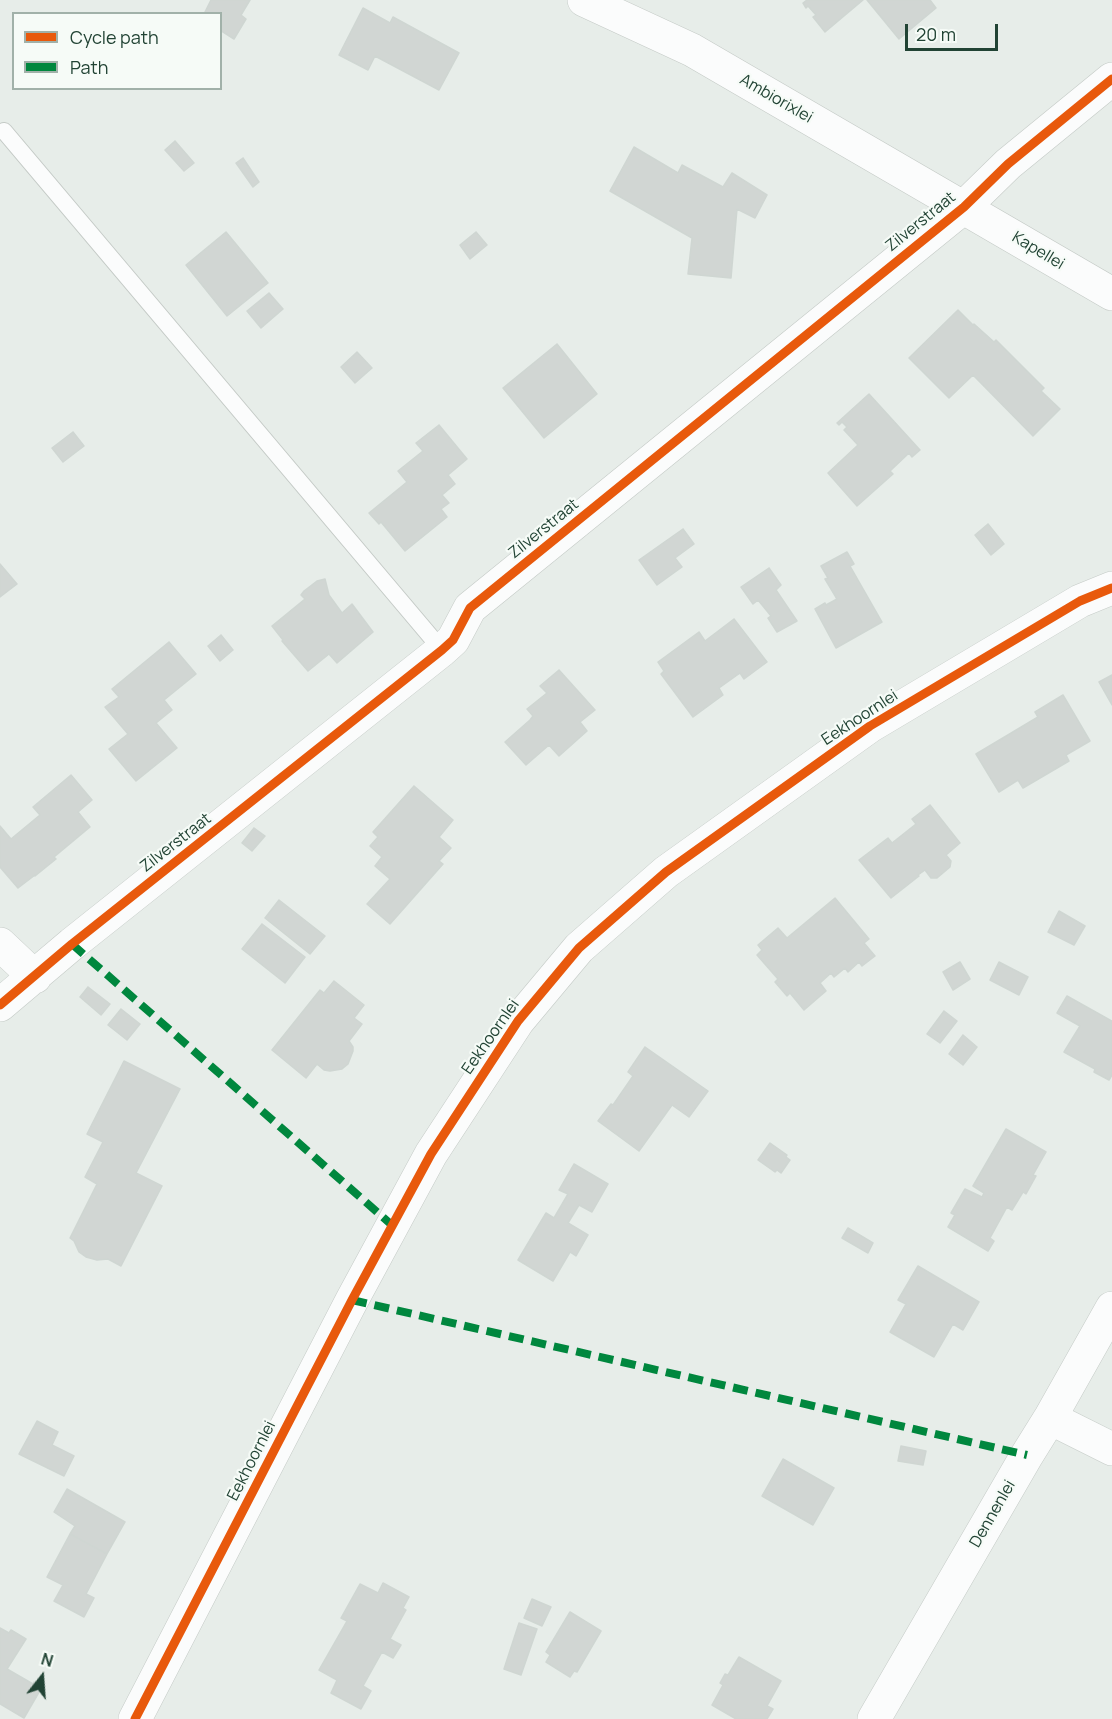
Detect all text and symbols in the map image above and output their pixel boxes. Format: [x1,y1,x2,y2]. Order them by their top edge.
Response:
legend [12,12,222,90]
scale bar [908,12,1001,50]
text: 20 m [916,22,956,46]
text: Cycle path [70,25,159,49]
text: Path [70,55,108,79]
street label: Ambiorixlei [736,70,816,128]
street label: Zilverstraat [882,188,960,256]
street label: Kapellei [1008,228,1068,274]
street label: Zilverstraat [505,495,583,563]
street label: Eekhoornlei [818,686,902,750]
street label: Zilverstraat [137,809,215,877]
street label: Eekhoornlei [458,996,524,1078]
street label: Eekhoornlei [224,1418,280,1504]
street label: Dennenlei [966,1477,1020,1551]
north arrow [12,1647,72,1707]
text: N [39,1648,56,1672]

